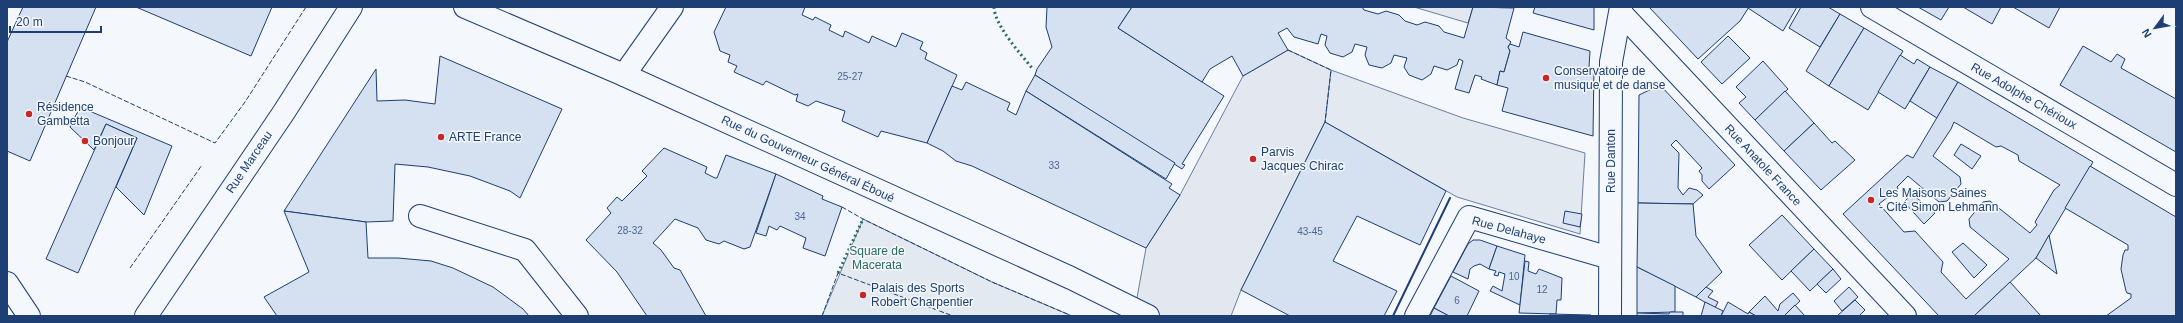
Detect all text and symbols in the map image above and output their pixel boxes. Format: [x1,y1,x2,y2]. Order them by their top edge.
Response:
scale bar [10,8,101,34]
north arrow [2135,8,2175,48]
text: 20 m [16,15,43,29]
text: N [2139,27,2154,40]
street label: Rue Adolphe Chérioux [1968,60,2080,132]
place label: Conservatoire de musique et de danse [1554,64,1666,92]
house number: 25-27 [837,71,863,82]
marker: Conservatoire de musique et de danse [1541,73,1551,83]
place label: Résidence Gambetta [37,100,94,128]
marker: Résidence Gambetta [24,109,34,119]
street label: Rue du Gouverneur Général Éboué [719,112,898,206]
street label: Rue Anatole France [1722,121,1805,209]
street label: Rue Marceau [223,128,275,196]
street label: Rue Danton [1604,129,1618,193]
place label: ARTE France [449,130,522,144]
marker: ARTE France [436,132,446,142]
place label: Bonjour [93,134,134,148]
marker: Bonjour [80,136,90,146]
place label: Parvis Jacques Chirac [1261,145,1344,173]
marker: Parvis Jacques Chirac [1248,154,1258,164]
house number: 33 [1048,160,1060,171]
place label: Les Maisons Saines - Cité Simon Lehmann [1879,186,1998,214]
marker: Les Maisons Saines - Cité Simon Lehmann [1866,195,1876,205]
house number: 34 [794,211,806,222]
street label: Rue Delahaye [1470,213,1548,247]
house number: 28-32 [617,225,643,236]
house number: 43-45 [1297,226,1323,237]
park label: Square de Macerata [849,244,905,272]
house number: 10 [1508,271,1520,282]
place label: Palais des Sports Robert Charpentier [871,281,973,309]
house number: 12 [1536,284,1548,295]
marker: Palais des Sports Robert Charpentier [858,290,868,300]
house number: 6 [1454,295,1460,306]

